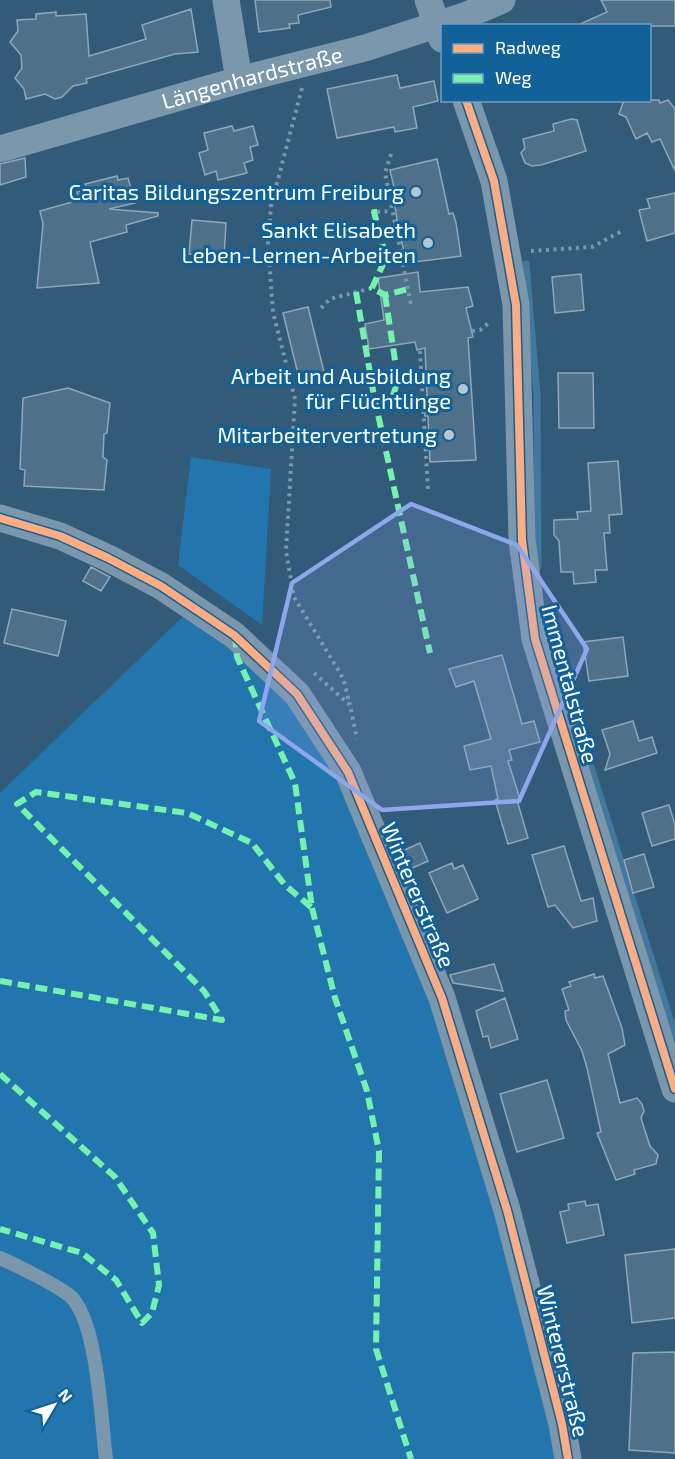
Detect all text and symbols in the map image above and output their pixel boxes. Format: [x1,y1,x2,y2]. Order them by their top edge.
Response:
legend [441,24,651,102]
text: Radweg [495,36,561,58]
street label: Längenhardstraße [158,40,345,114]
text: Weg [495,66,531,88]
place label: Caritas Bildungszentrum Freiburg [68,178,404,204]
marker: Caritas Bildungszentrum Freiburg [409,185,423,199]
place label: Sankt Elisabeth Leben-Lernen-Arbeiten [181,216,416,267]
marker: Sankt Elisabeth Leben-Lernen-Arbeiten [421,236,435,250]
place label: Arbeit und Ausbildung für Flüchtlinge [231,362,451,413]
marker: Arbeit und Ausbildung für Flüchtlinge [456,382,470,396]
place label: Mitarbeitervertretung [217,421,437,447]
marker: Mitarbeitervertretung [442,428,456,442]
street label: Immentalstraße [537,602,605,766]
street label: Wintererstraße [377,818,461,971]
street label: Wintererstraße [533,1282,595,1439]
north arrow [24,1375,84,1435]
text: N [55,1385,77,1406]

